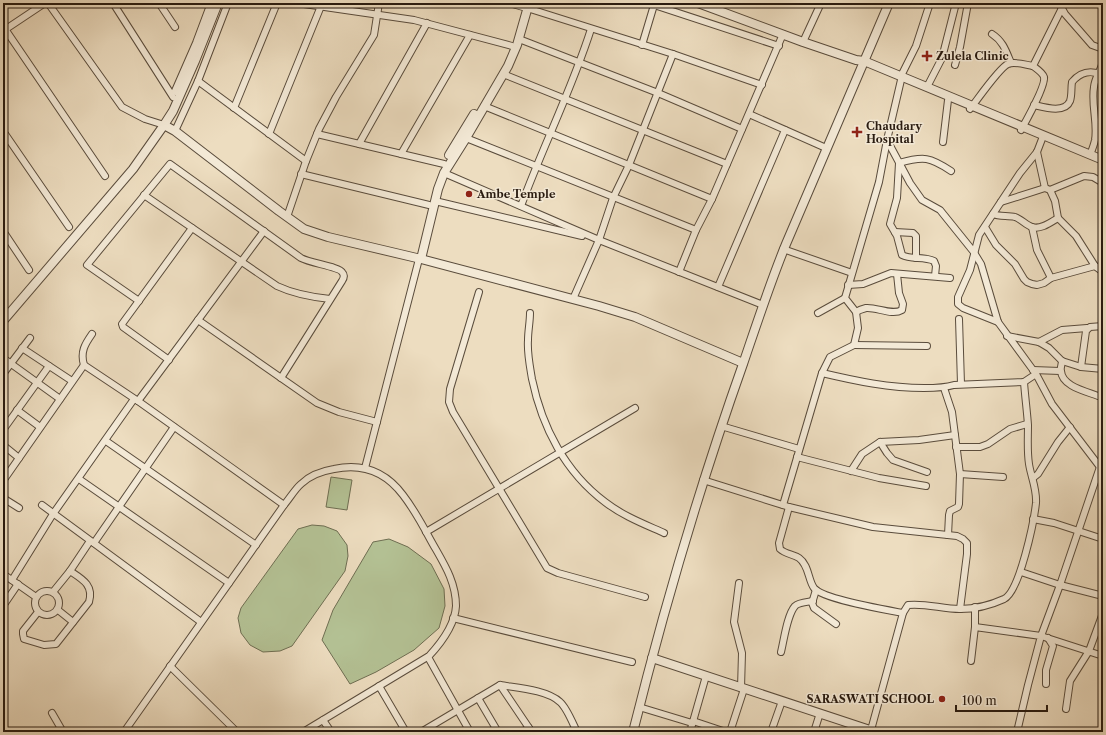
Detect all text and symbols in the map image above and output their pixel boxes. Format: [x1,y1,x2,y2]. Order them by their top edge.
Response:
place label: Zulela Clinic [936,49,1009,63]
marker: Zulela Clinic [921,50,933,62]
place label: Chaudary Hospital [866,119,922,146]
marker: Chaudary Hospital [851,126,863,138]
place label: Ambe Temple [476,187,556,201]
marker: Ambe Temple [464,189,474,199]
scale bar [956,687,1047,713]
place label: SARASWATI SCHOOL [807,692,934,706]
text: 100 m [962,693,997,708]
marker: SARASWATI SCHOOL [937,694,947,704]

